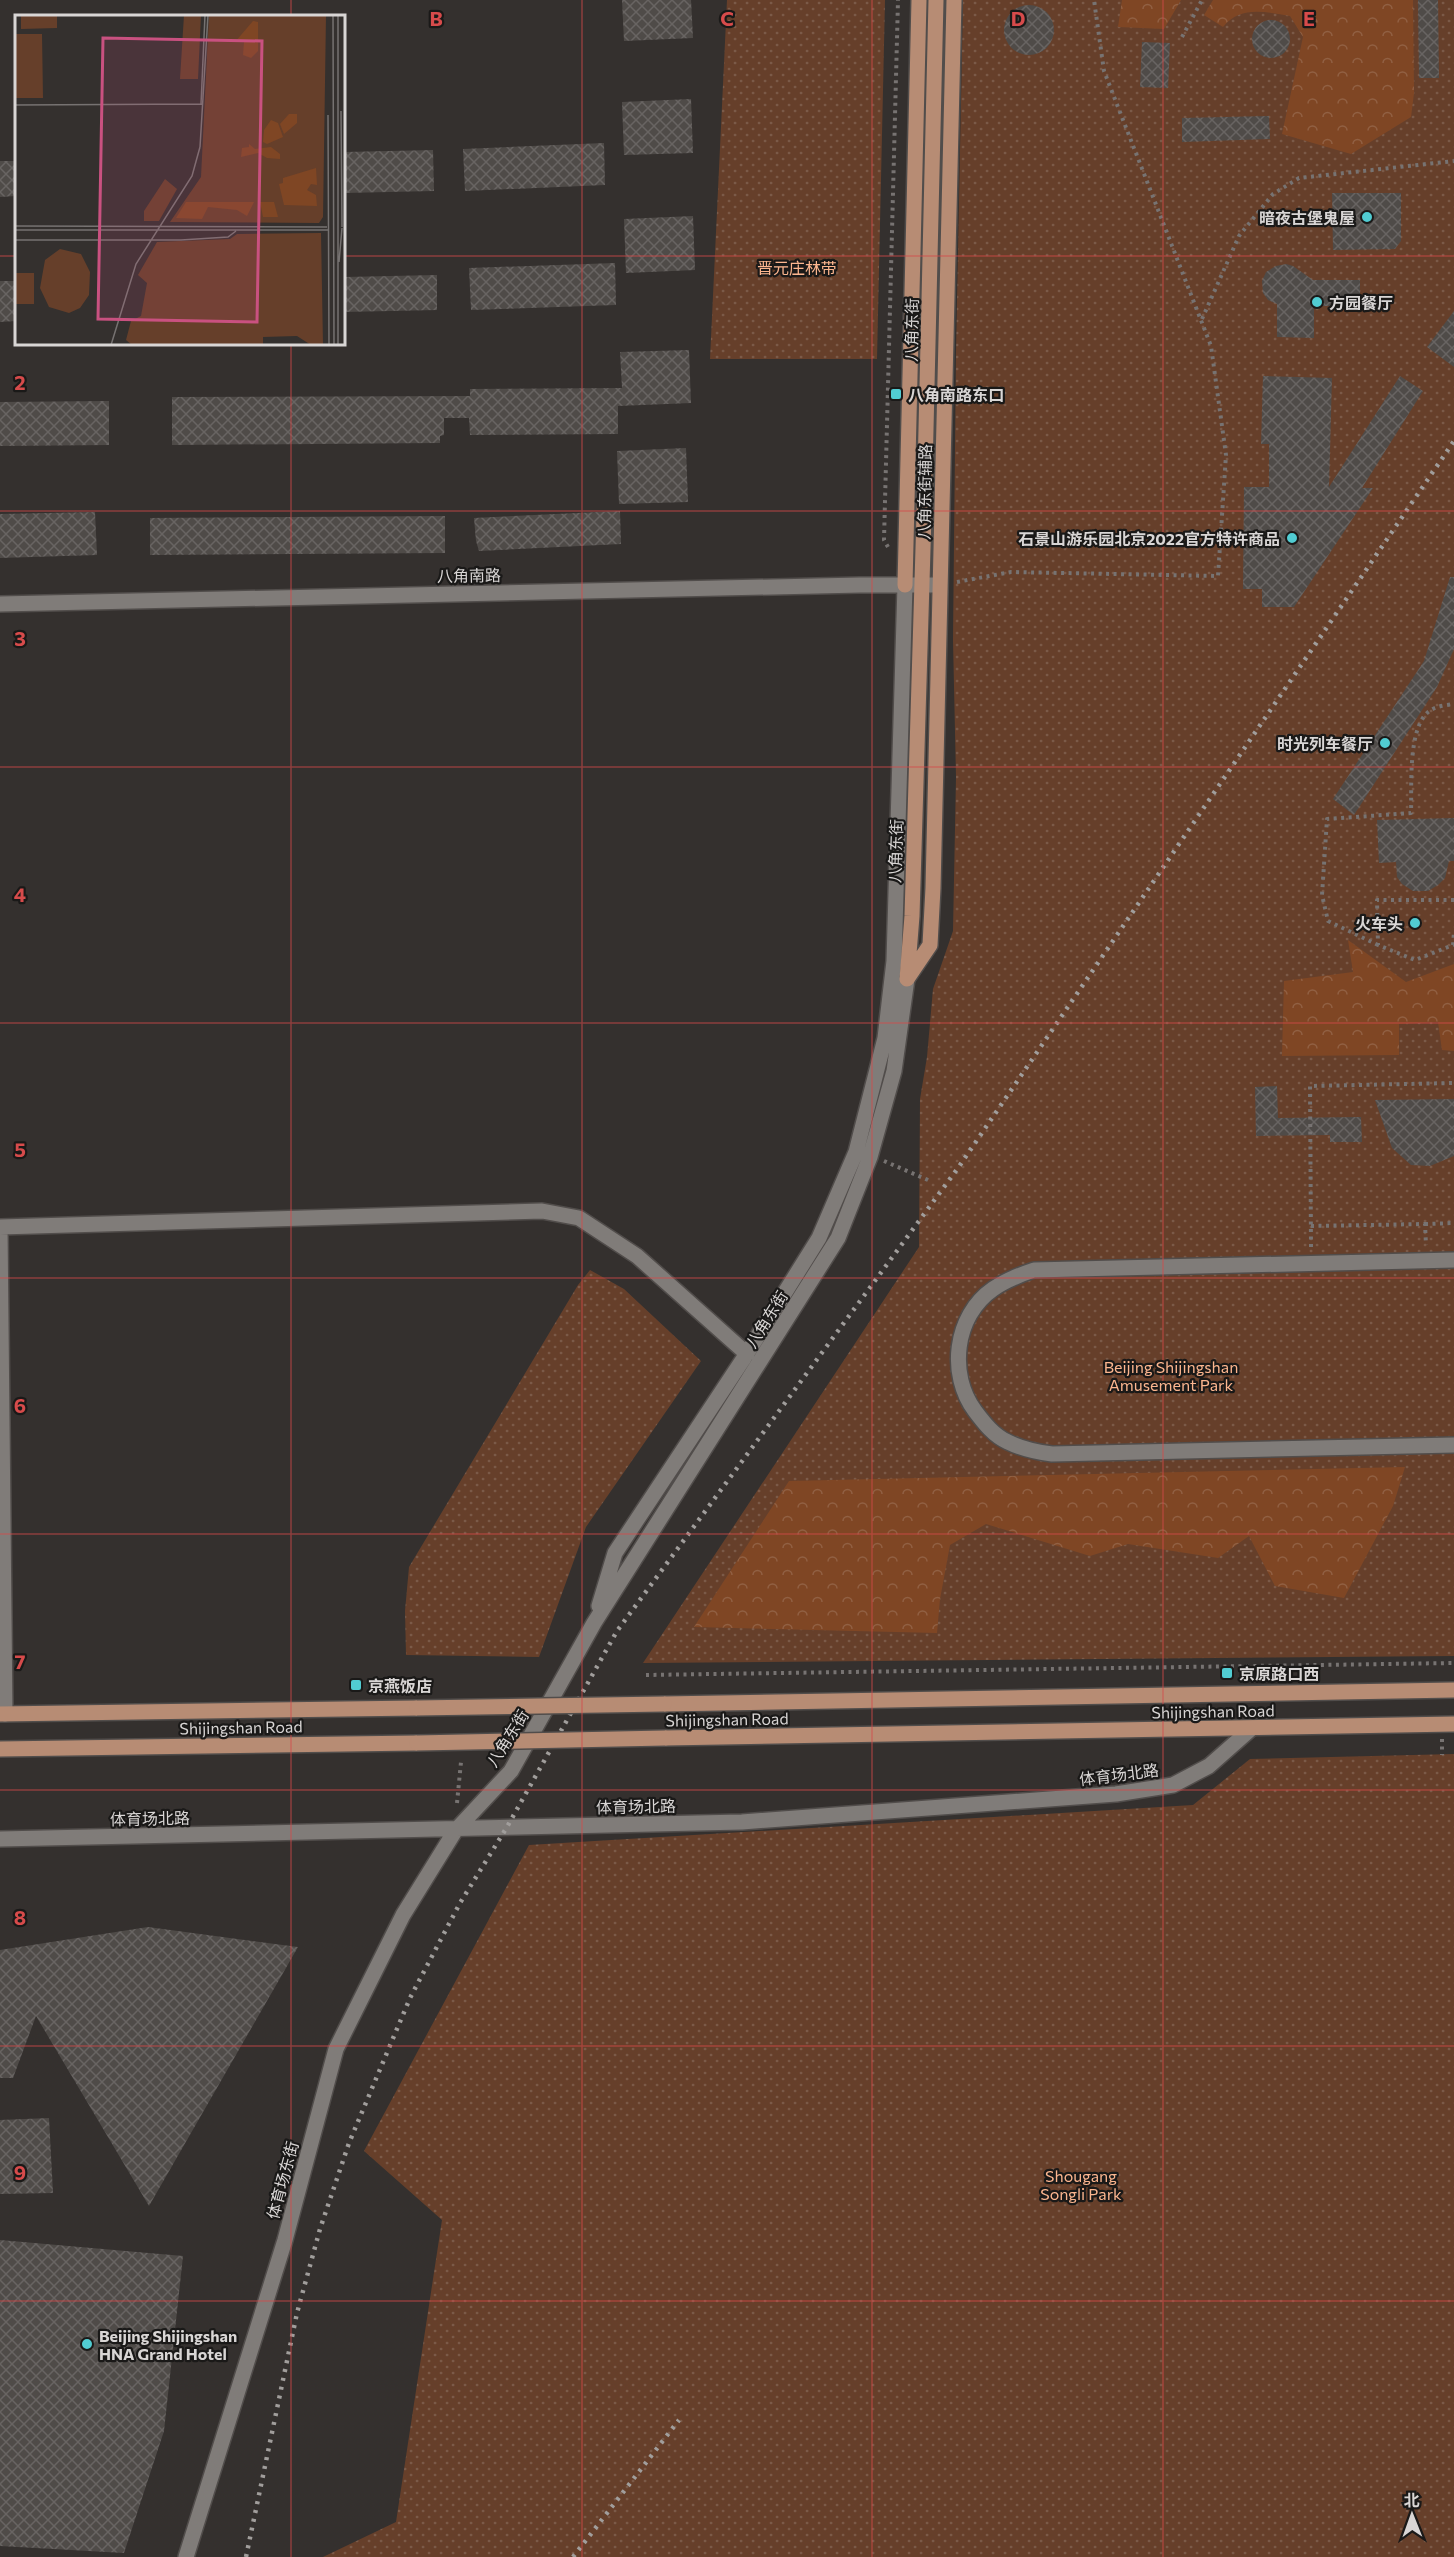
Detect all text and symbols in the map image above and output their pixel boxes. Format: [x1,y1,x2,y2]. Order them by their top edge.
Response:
text: B [429,6,443,30]
text: C [720,6,734,30]
text: D [1011,6,1025,30]
text: E [1303,6,1315,30]
inset map [15,15,345,345]
place label: 暗夜古堡鬼屋 [1259,208,1355,227]
marker: 暗夜古堡鬼屋 [1360,210,1374,224]
park label: 晋元庄林带 [757,258,837,277]
place label: 方园餐厅 [1329,293,1393,312]
marker: 方园餐厅 [1310,295,1324,309]
street label: 八角东街 [901,298,921,362]
text: 2 [14,370,26,394]
place label: 八角南路东口 [908,385,1004,404]
marker: 八角南路东口 [889,387,903,401]
street label: 八角东街辅路 [914,444,934,540]
place label: 石景山游乐园北京2022官方特许商品 [1018,529,1280,548]
marker: 石景山游乐园北京2022官方特许商品 [1285,531,1299,545]
street label: 八角南路 [437,565,501,585]
text: 3 [14,626,26,650]
place label: 时光列车餐厅 [1277,734,1373,753]
marker: 时光列车餐厅 [1378,736,1392,750]
street label: 八角东街 [884,819,906,883]
text: 4 [14,882,26,906]
place label: 火车头 [1355,914,1403,933]
marker: 火车头 [1408,916,1422,930]
text: 5 [14,1137,26,1161]
street label: 八角东街 [741,1287,791,1351]
park label: Beijing Shijingshan Amusement Park [1104,1357,1238,1394]
text: 6 [14,1393,26,1417]
text: 7 [15,1649,26,1673]
place label: 京原路口西 [1239,1664,1319,1683]
marker: 京原路口西 [1220,1666,1234,1680]
place label: 京燕饭店 [368,1676,432,1695]
marker: 京燕饭店 [349,1678,363,1692]
street label: Shijingshan Road [1151,1700,1275,1722]
street label: 八角东街 [482,1706,532,1770]
street label: Shijingshan Road [665,1708,789,1730]
street label: Shijingshan Road [179,1716,303,1738]
street label: 体育场北路 [1078,1760,1160,1788]
street label: 体育场北路 [596,1796,676,1816]
street label: 体育场北路 [110,1808,190,1828]
text: 8 [14,1905,26,1929]
street label: 体育场东街 [262,2139,302,2221]
text: 9 [14,2160,26,2184]
park label: Shougang Songli Park [1040,2166,1122,2203]
place label: Beijing Shijingshan HNA Grand Hotel [99,2326,237,2363]
marker: Beijing Shijingshan HNA Grand Hotel [80,2337,94,2351]
north arrow [1382,2485,1442,2545]
text: 北 [1404,2490,1420,2509]

